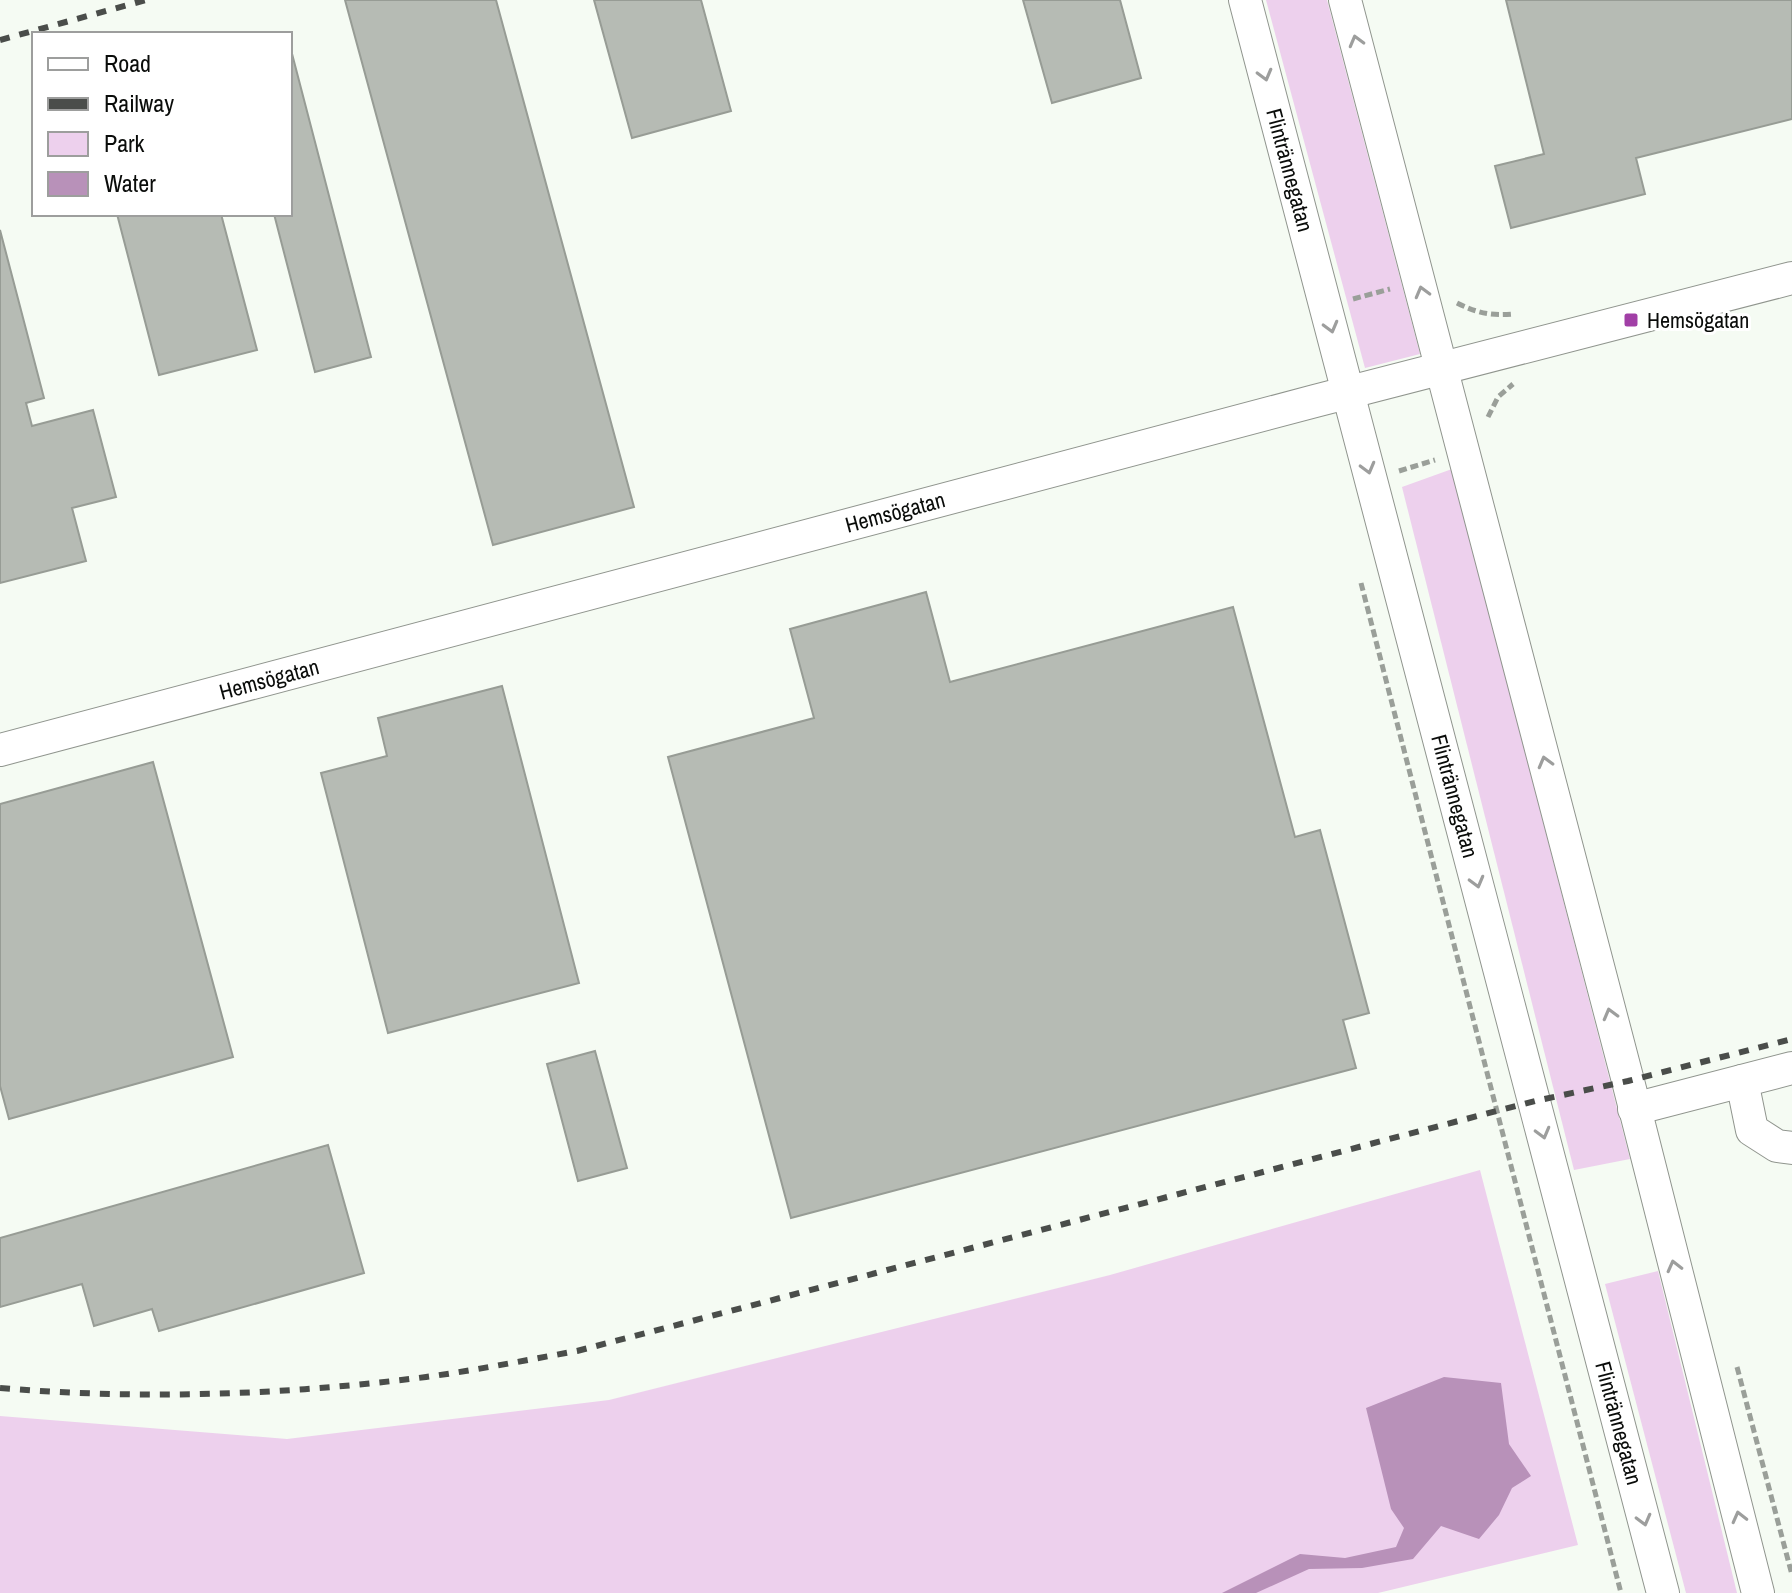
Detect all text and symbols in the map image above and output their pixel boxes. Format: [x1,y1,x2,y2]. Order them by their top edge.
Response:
legend [32,32,292,216]
one-way arrow [1348,34,1365,48]
text: Road [104,47,151,79]
one-way arrow [1255,68,1272,82]
text: Railway [104,87,174,119]
street label: Flintrännegatan [1259,105,1321,235]
text: Park [104,127,145,159]
text: Water [104,167,156,199]
one-way arrow [1415,286,1432,300]
place label: Hemsögatan [1647,305,1749,335]
marker: Hemsögatan [1622,311,1640,329]
one-way arrow [1322,319,1339,333]
one-way arrow [1359,460,1376,474]
street label: Hemsögatan [842,484,948,540]
street label: Hemsögatan [216,651,322,707]
street label: Flintrännegatan [1424,731,1486,861]
one-way arrow [1537,755,1554,769]
one-way arrow [1468,874,1485,888]
one-way arrow [1603,1007,1619,1021]
one-way arrow [1534,1126,1551,1140]
one-way arrow [1667,1259,1684,1273]
street label: Flintrännegatan [1588,1358,1650,1488]
one-way arrow [1731,1511,1748,1525]
one-way arrow [1634,1513,1651,1527]

